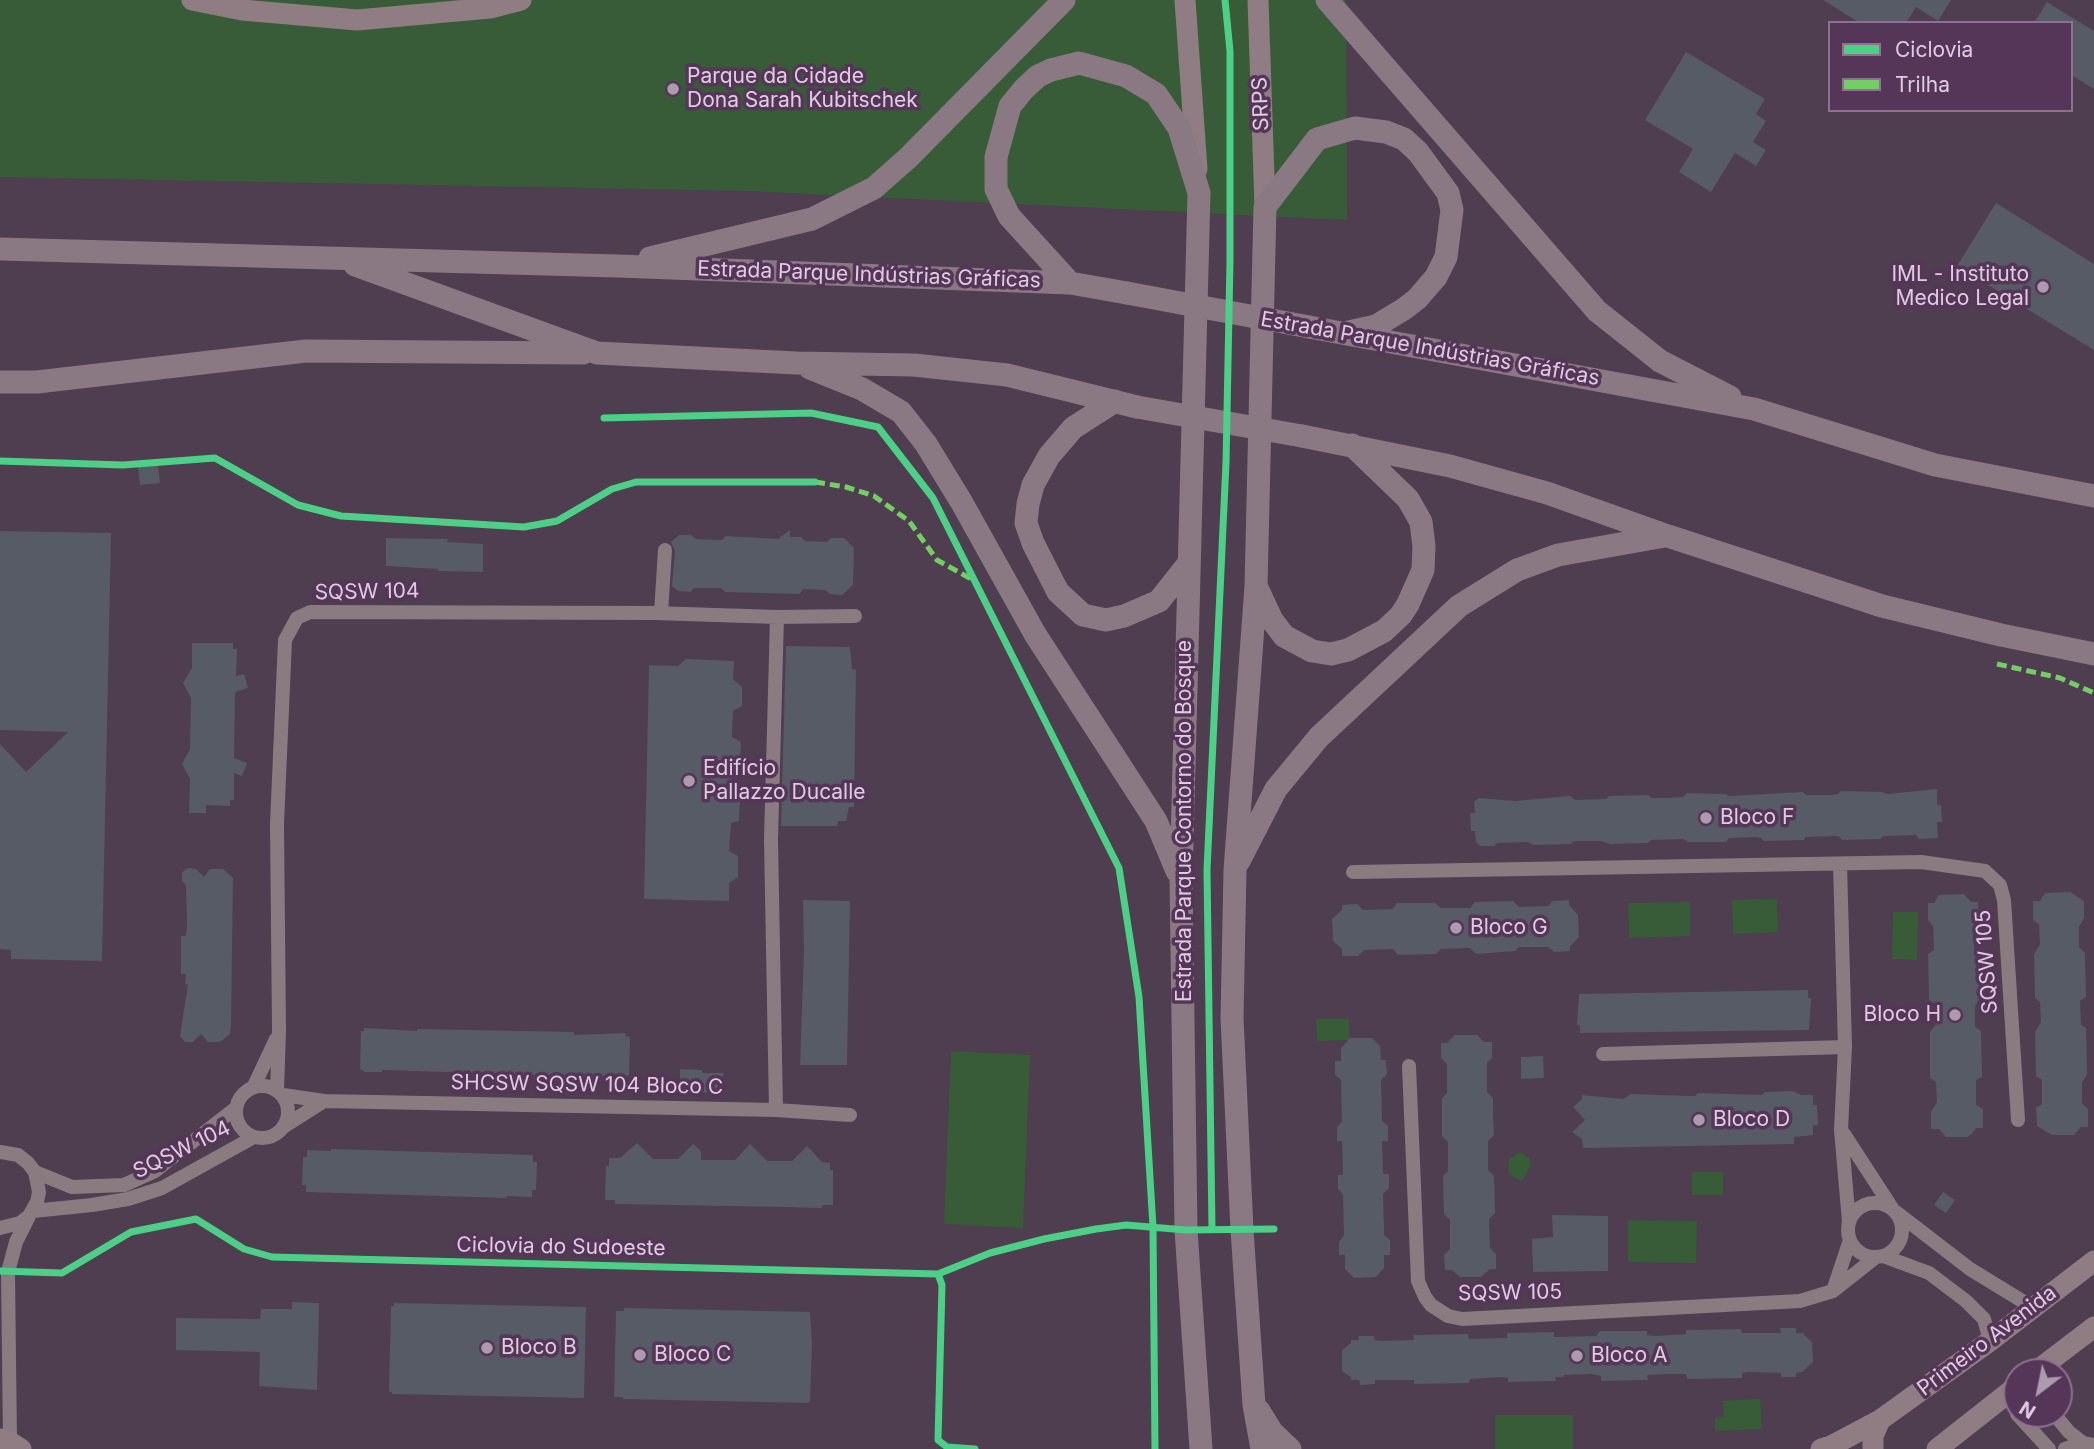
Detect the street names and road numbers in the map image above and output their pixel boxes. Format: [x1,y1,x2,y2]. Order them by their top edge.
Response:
street label: SRPS [1247,77,1275,131]
street label: Estrada Parque Indústrias Gráficas [697,256,1041,294]
street label: Estrada Parque Indústrias Gráficas [1259,307,1601,391]
street label: SQSW 104 [314,578,420,606]
street label: Estrada Parque Contorno do Bosque [1172,640,1198,1002]
street label: SQSW 105 [1971,909,2003,1015]
street label: SHCSW SQSW 104 Bloco C [450,1070,724,1100]
street label: SQSW 104 [129,1116,235,1184]
street label: Ciclovia do Sudoeste [456,1233,666,1261]
street label: SQSW 105 [1458,1279,1562,1307]
street label: Primeiro Avenida [1913,1281,2061,1401]

